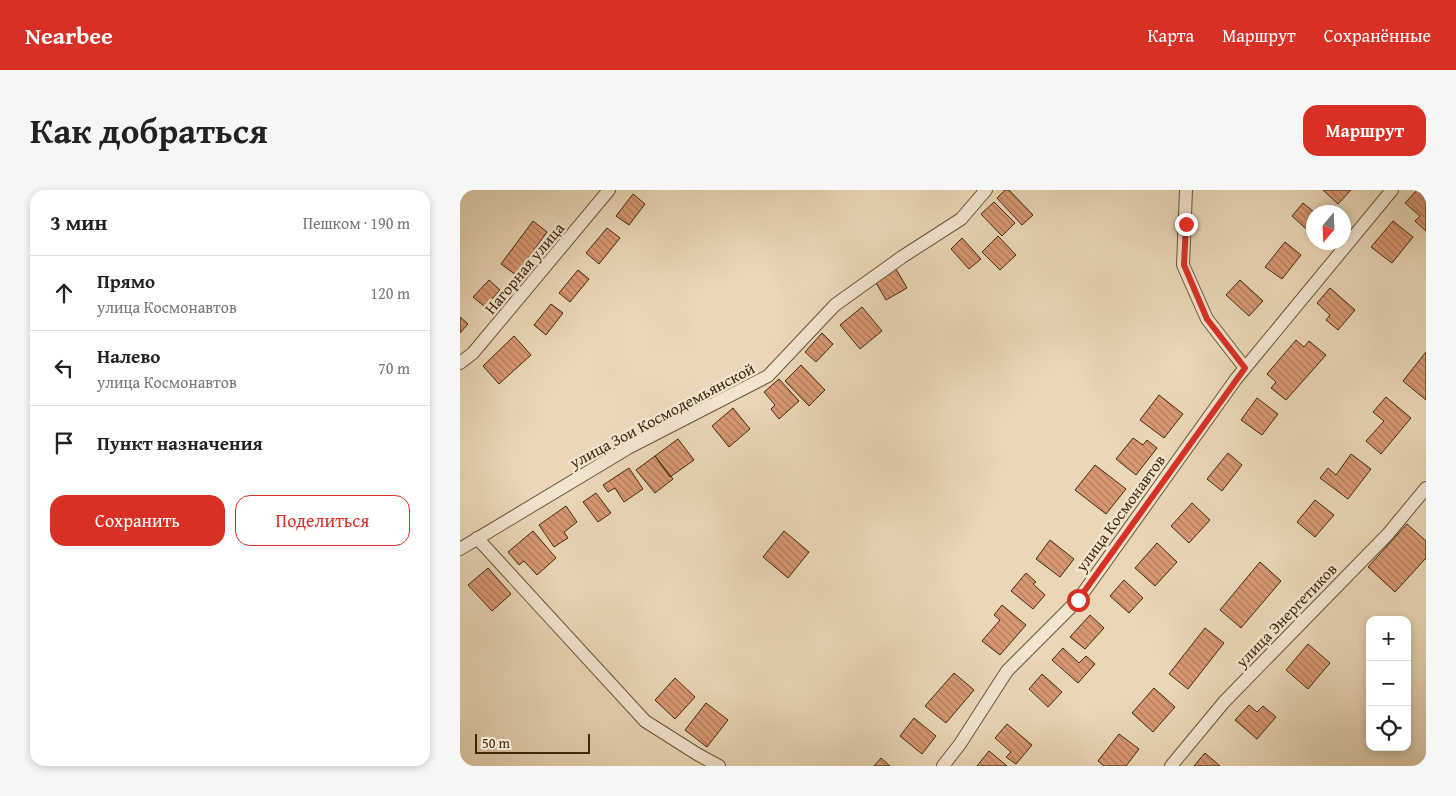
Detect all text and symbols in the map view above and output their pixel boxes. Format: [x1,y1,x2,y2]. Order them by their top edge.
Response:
text: Nearbee [25,18,113,53]
text: Карта [1148,22,1194,49]
text: Маршрут [1222,22,1296,49]
text: Сохранённые [1324,22,1431,49]
text: Как добраться [30,105,268,156]
button: Маршрут [1303,105,1426,156]
north arrow [1306,205,1351,250]
text: 3 мин [50,207,107,238]
text: Пешком · 190 m [303,211,410,235]
route end [1175,213,1198,236]
street label: Нагорная улица [478,217,570,319]
text: Прямо [97,267,155,295]
icon: ahead [50,279,78,307]
text: 120 m [370,281,410,305]
text: улица Космонавтов [97,295,237,319]
text: Налево [97,342,160,370]
icon: left [50,354,78,382]
text: 70 m [378,356,410,380]
street label: улица Зои Космодемьянской [564,356,759,475]
text: улица Космонавтов [97,370,237,394]
icon: arrive [50,429,78,457]
text: Пункт назначения [97,429,263,457]
street label: улица Космонавтов [1069,449,1171,577]
button: Сохранить [50,495,225,546]
button: Поделиться [235,495,410,546]
street label: улица Энергетиков [1229,557,1342,673]
route start [1067,589,1090,612]
map controls [1366,616,1411,751]
button: + [1366,616,1411,661]
button: − [1366,661,1411,706]
button: locate [1366,706,1411,751]
scale bar [475,731,590,754]
text: 50 m [482,733,510,753]

